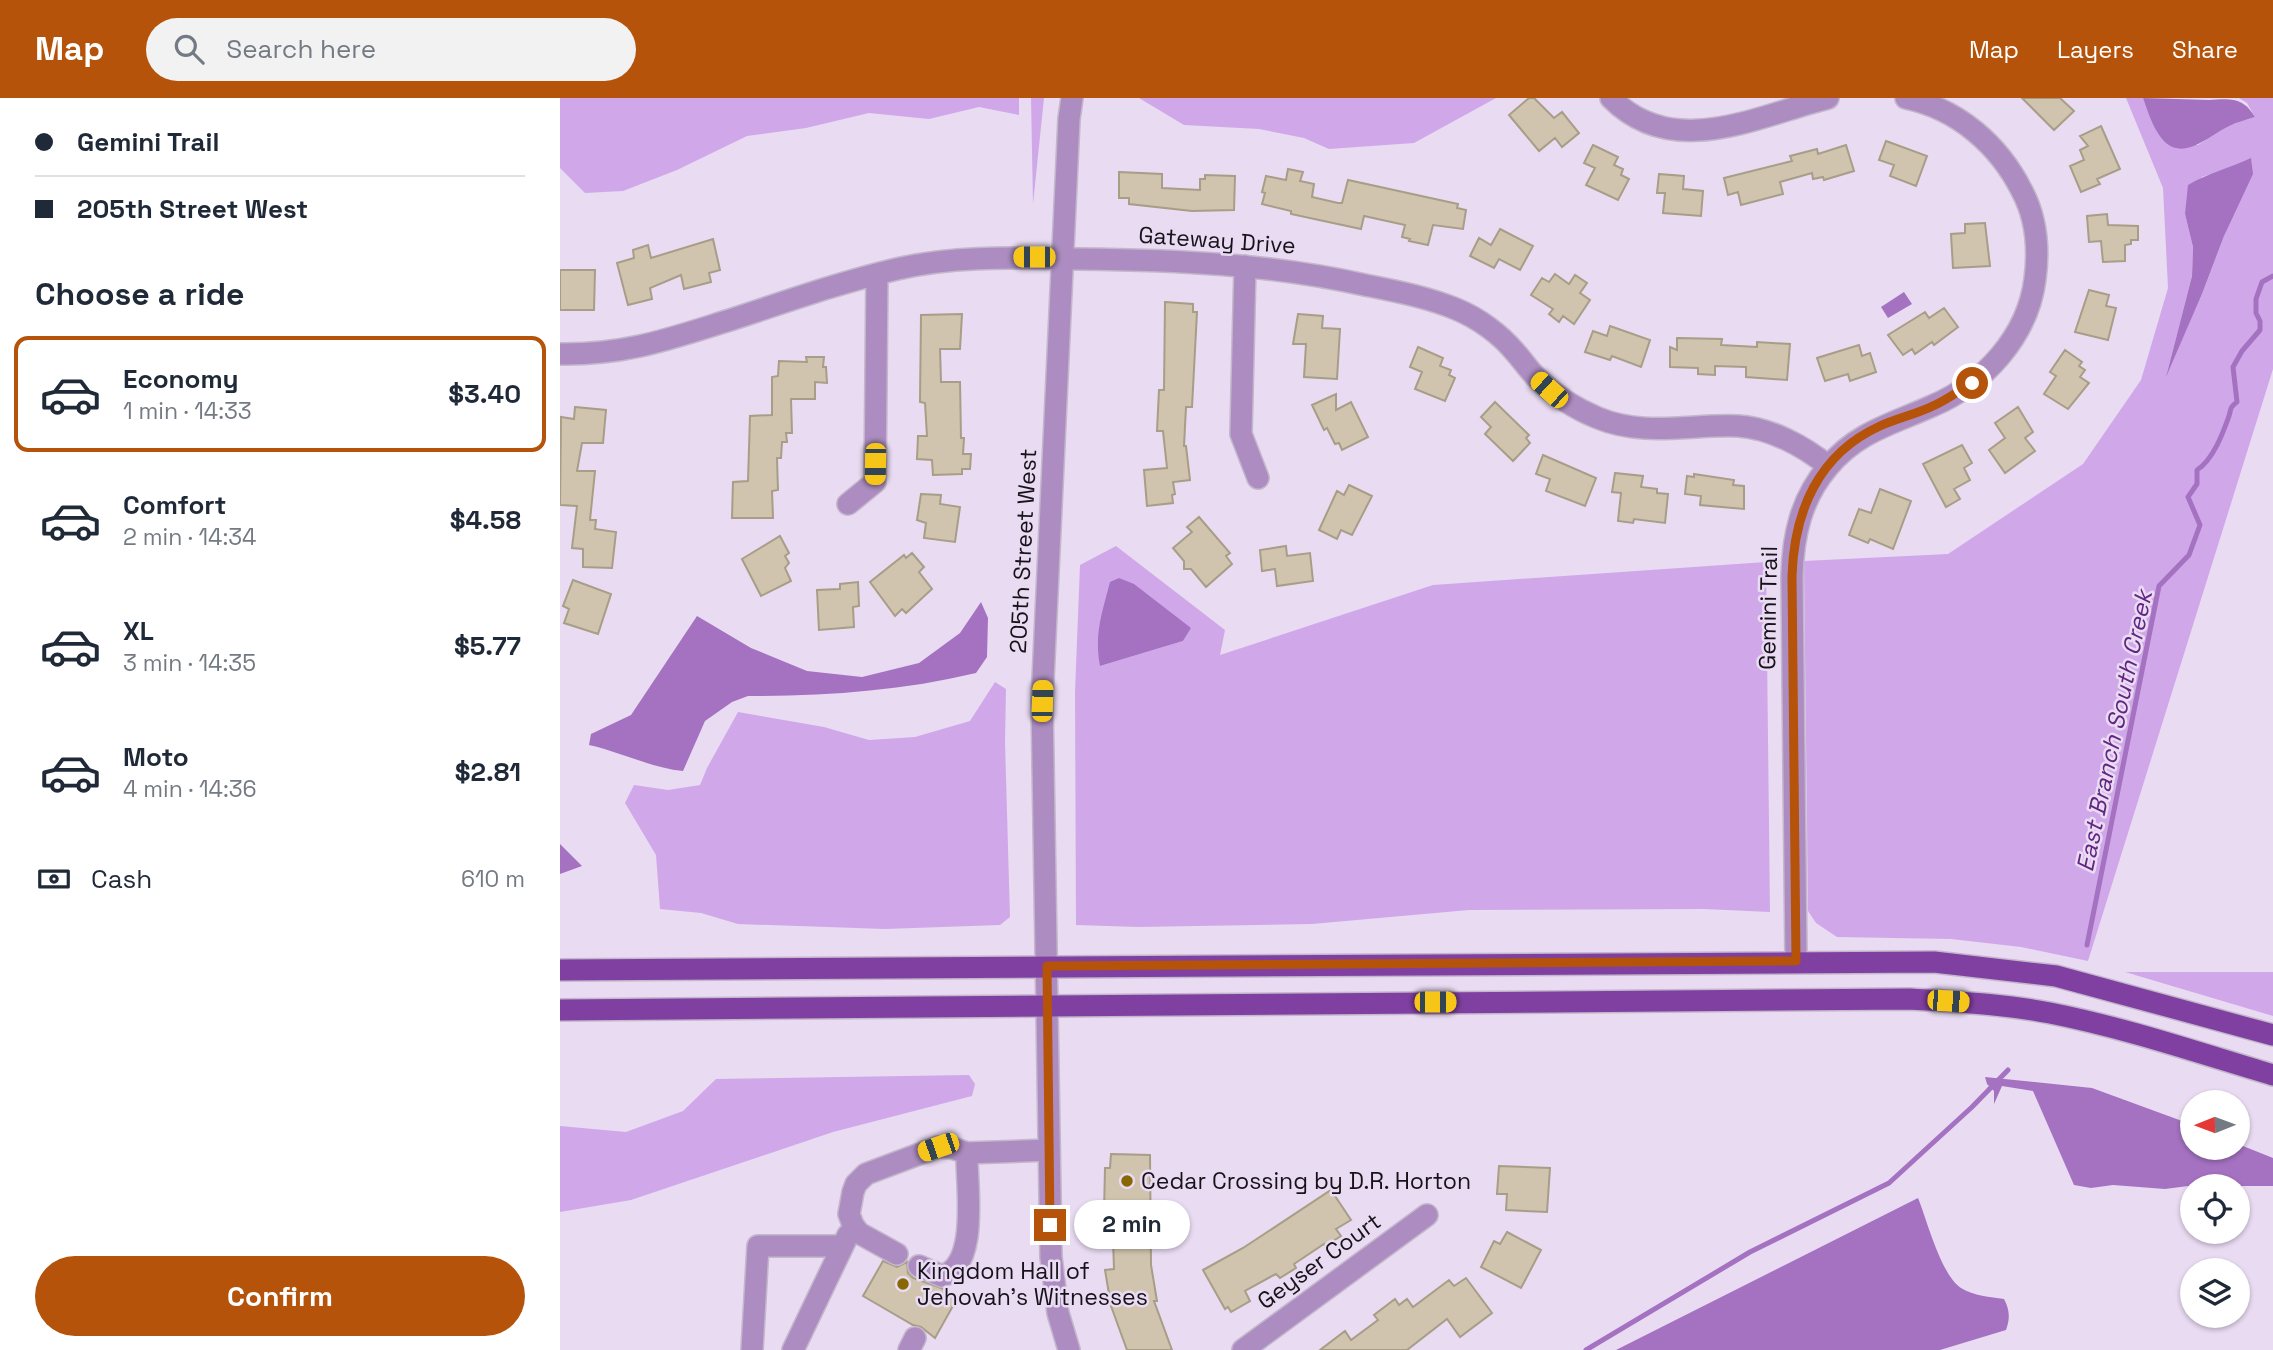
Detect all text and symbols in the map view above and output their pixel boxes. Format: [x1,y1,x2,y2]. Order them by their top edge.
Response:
search box [146,18,636,81]
text: Map [35,28,104,70]
icon: search [170,30,208,68]
text: Search here [226,32,376,66]
text: Map [1969,34,2019,65]
text: Layers [2057,34,2134,65]
text: Share [2172,34,2238,65]
text: Gemini Trail [77,125,219,159]
text: 205th Street West [77,192,308,226]
street label: Gateway Drive [1137,220,1297,260]
car [1014,247,1056,268]
text: Choose a ride [35,274,245,314]
text: Economy [123,362,239,396]
icon: car [39,363,102,426]
route start [1956,367,1988,399]
car [1527,368,1572,412]
text: $3.40 [448,377,521,411]
text: 1 min · 14:33 [123,396,252,426]
car [865,443,886,485]
street label: 205th Street West [1003,448,1043,654]
text: Comfort [123,488,226,522]
icon: car [39,489,102,552]
text: $4.58 [450,503,521,537]
text: 2 min · 14:34 [123,522,257,552]
street label: Gemini Trail [1752,546,1784,670]
water label: East Branch South Creek [2069,585,2160,874]
text: XL [123,614,154,648]
icon: car [39,615,102,678]
text: $5.77 [454,629,521,663]
text: 3 min · 14:35 [123,648,256,678]
car [1031,680,1054,722]
text: Moto [123,740,189,774]
icon: car [39,741,102,804]
text: $2.81 [455,755,521,789]
text: 4 min · 14:36 [123,774,257,804]
icon: cash [35,860,73,898]
text: Cash [91,862,152,896]
text: 610 m [461,864,525,894]
car [1927,989,1970,1013]
car [1415,992,1457,1013]
north arrow [2180,1090,2250,1160]
map controls [2180,1090,2250,1328]
car [915,1130,962,1164]
place label: Cedar Crossing by D.R. Horton [1141,1166,1471,1196]
marker: Cedar Crossing by D.R. Horton [1119,1173,1135,1189]
button: locate [2180,1174,2250,1244]
callout: 2 min [1074,1200,1190,1250]
street label: Geyser Court [1251,1206,1387,1316]
route end [1034,1209,1066,1241]
text: 2 min [1102,1209,1162,1239]
button: Confirm [35,1256,525,1336]
place label: Kingdom Hall of Jehovah's Witnesses [917,1256,1148,1312]
button: layers [2180,1258,2250,1328]
marker: Kingdom Hall of Jehovah's Witnesses [895,1276,911,1292]

